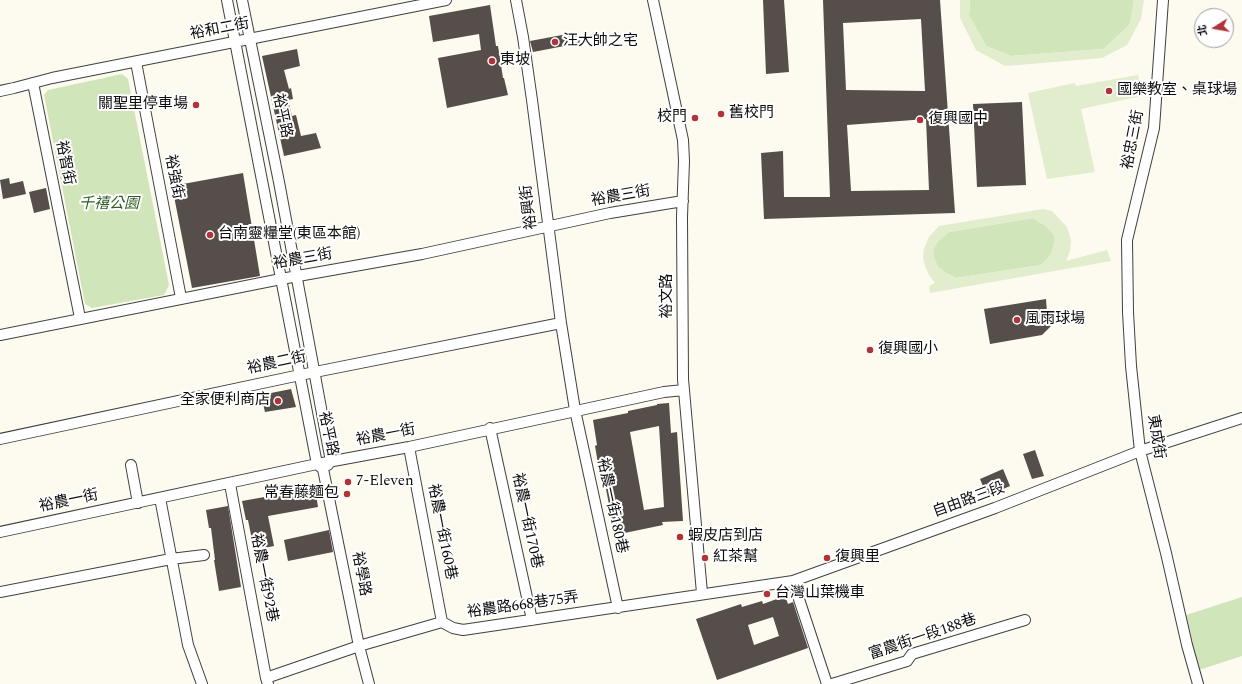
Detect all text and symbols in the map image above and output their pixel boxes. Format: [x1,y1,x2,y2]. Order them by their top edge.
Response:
north arrow [1194,8,1234,48]
street label: 裕和二街 [189,15,251,45]
text: 北 [1193,23,1212,37]
place label: 汪大帥之宅 [563,33,638,51]
marker: 汪大帥之宅 [550,37,560,47]
place label: 東坡 [500,52,530,70]
marker: 東坡 [487,56,497,66]
place label: 國樂教室、桌球場 [1117,82,1237,100]
marker: 國樂教室、桌球場 [1104,86,1114,96]
street label: 裕平路 [268,92,294,140]
place label: 關聖里停車場 [98,96,188,114]
marker: 關聖里停車場 [191,100,201,110]
place label: 舊校門 [729,105,774,123]
place label: 校門 [657,109,687,127]
marker: 舊校門 [716,109,726,119]
street label: 裕忠三街 [1119,109,1149,171]
place label: 復興國中 [928,111,988,129]
marker: 校門 [690,113,700,123]
marker: 復興國中 [915,115,925,125]
street label: 裕智街 [51,139,77,187]
street label: 裕強街 [160,153,186,201]
street label: 裕農三街 [590,183,652,211]
street label: 裕興街 [518,184,542,230]
park label: 千禧公園 [79,196,139,214]
place label: 台南靈糧堂(東區本館) [218,226,360,244]
marker: 台南靈糧堂(東區本館) [205,230,215,240]
street label: 裕農三街 [272,246,334,274]
street label: 裕文路 [659,274,677,318]
place label: 風雨球場 [1025,311,1085,329]
marker: 風雨球場 [1012,315,1022,325]
place label: 復興國小 [878,341,938,359]
marker: 復興國小 [865,345,875,355]
street label: 裕農二街 [246,349,308,379]
place label: 全家便利商店 [180,392,270,410]
marker: 全家便利商店 [273,396,283,406]
street label: 裕平路 [314,410,340,458]
street label: 東成街 [1143,413,1167,461]
street label: 裕農一街 [355,421,417,451]
street label: 裕農一街180巷 [592,456,630,556]
street label: 裕農一街170巷 [507,471,545,571]
place label: 7-Eleven [356,473,414,491]
marker: 7-Eleven [343,477,353,487]
street label: 自由路三段 [931,480,1007,522]
street label: 裕農一街160巷 [423,482,459,582]
place label: 常春藤麵包 [264,485,339,503]
street label: 裕農一街 [38,487,100,517]
marker: 常春藤麵包 [342,489,352,499]
place label: 蝦皮店到店 [688,528,763,546]
street label: 裕農一街92巷 [246,532,280,624]
marker: 蝦皮店到店 [675,532,685,542]
place label: 紅茶幫 [713,549,758,567]
place label: 復興里 [835,549,880,567]
street label: 裕學路 [347,550,373,598]
marker: 紅茶幫 [700,553,710,563]
marker: 復興里 [822,553,832,563]
place label: 台灣山葉機車 [775,585,865,603]
street label: 裕農路668巷75弄 [466,589,580,623]
marker: 台灣山葉機車 [762,589,772,599]
street label: 富農街一段188巷 [867,611,979,665]

